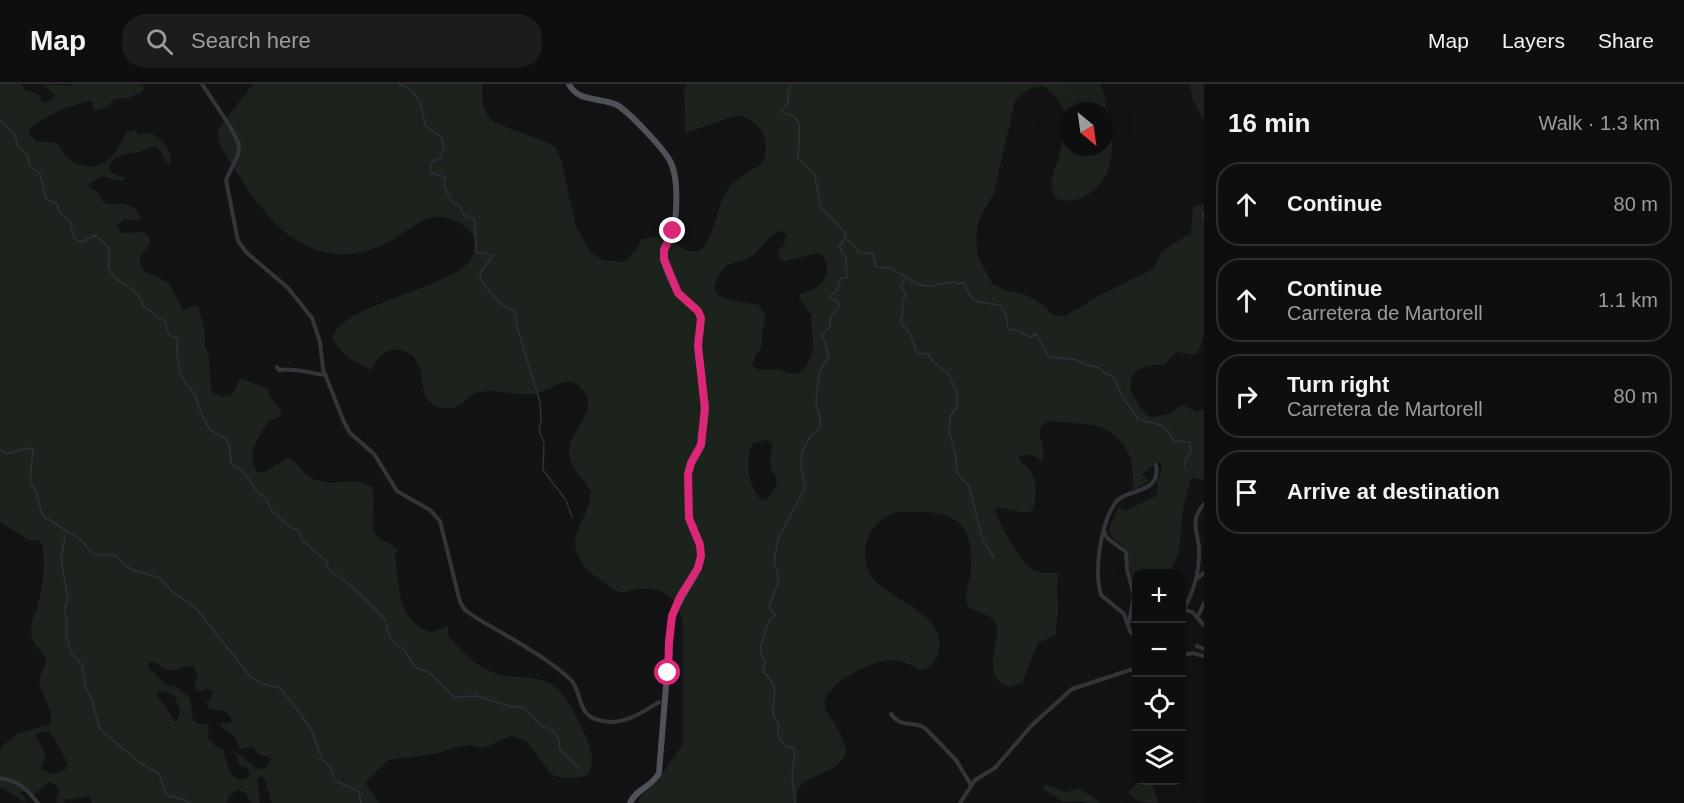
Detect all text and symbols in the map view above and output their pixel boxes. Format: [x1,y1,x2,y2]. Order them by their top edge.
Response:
search box [122,14,542,68]
text: Map [30,25,86,56]
icon: search [143,25,176,58]
text: Search here [191,28,311,53]
text: Map [1428,29,1469,52]
text: Layers [1502,29,1565,52]
text: Share [1598,29,1654,52]
north arrow [1060,102,1114,156]
text: 16 min [1228,108,1310,138]
text: Walk · 1.3 km [1539,112,1660,134]
icon: ahead [1230,188,1263,221]
text: Continue [1287,191,1382,216]
text: 80 m [1614,193,1658,215]
route end [659,217,685,243]
text: Continue [1287,276,1382,301]
icon: ahead [1230,284,1263,317]
text: 1.1 km [1598,289,1658,311]
text: Carretera de Martorell [1287,302,1483,324]
text: Turn right [1287,372,1389,397]
icon: right [1230,380,1263,413]
text: 80 m [1614,385,1658,407]
text: Carretera de Martorell [1287,398,1483,420]
icon: arrive [1230,476,1263,509]
text: Arrive at destination [1287,479,1500,504]
map controls [1132,569,1186,785]
button: + [1132,569,1186,623]
button: − [1132,623,1186,677]
route start [654,659,680,685]
button: locate [1132,677,1186,731]
button: layers [1132,731,1186,785]

